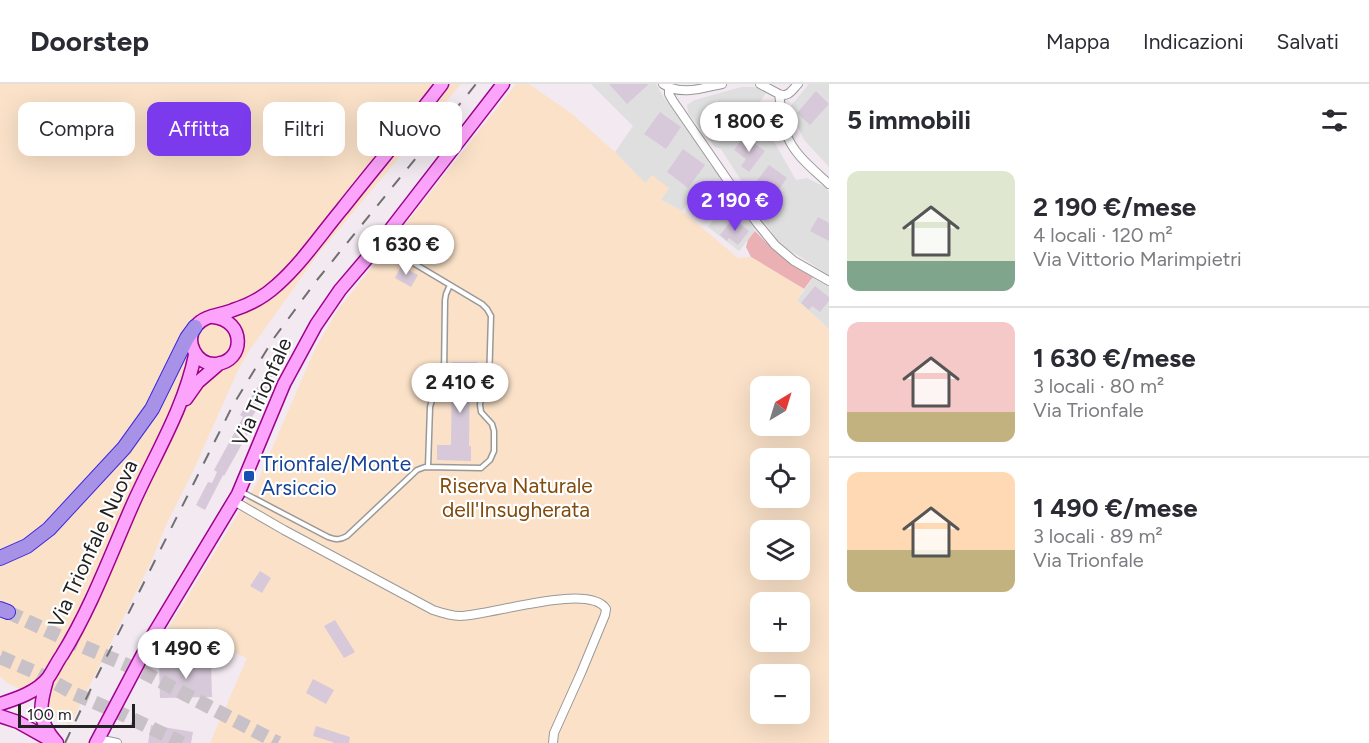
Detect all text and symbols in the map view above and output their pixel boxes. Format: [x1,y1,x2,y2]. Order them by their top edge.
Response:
text: Doorstep [30,24,149,58]
text: Mappa [1046,29,1110,54]
text: Indicazioni [1143,29,1244,54]
text: Salvati [1277,29,1339,54]
chip: Compra [18,102,135,156]
chip: Affitta [147,102,251,156]
chip: Filtri [263,102,345,156]
chip: Nuovo [357,102,462,156]
pin: 1 800 € [694,102,804,153]
text: 5 immobili [847,104,971,136]
icon: filters [1318,104,1351,137]
text: 1 800 € [714,109,784,133]
pin: 2 190 € [680,181,790,232]
text: 2 190 € [701,188,769,212]
text: 2 190 €/mese [1033,191,1196,223]
icon: home [895,195,967,267]
text: 4 locali · 120 m² [1033,223,1173,247]
pin: 1 630 € [351,225,461,276]
text: 1 630 € [372,232,440,256]
text: Via Vittorio Marimpietri [1033,247,1242,271]
street label: Via Trionfale [226,334,297,450]
text: 1 630 €/mese [1033,342,1196,374]
icon: home [895,346,967,418]
pin: 2 410 € [405,363,515,414]
text: 2 410 € [425,370,495,394]
text: 3 locali · 80 m² [1033,374,1164,398]
north arrow [750,376,810,436]
map controls [750,376,810,724]
text: Via Trionfale [1033,398,1144,422]
button: locate [750,448,810,508]
place label: Trionfale/Monte Arsiccio [261,451,411,500]
street label: Via Trionfale Nuova [43,456,142,632]
marker: Trionfale/Monte Arsiccio [242,469,256,483]
park label: Riserva Naturale dell'Insugherata [439,473,593,522]
text: 1 490 €/mese [1033,492,1198,524]
icon: home [895,496,967,568]
button: layers [750,520,810,580]
text: 3 locali · 89 m² [1033,524,1163,548]
text: Via Trionfale [1033,548,1144,572]
button: + [750,592,810,652]
pin: 1 490 € [131,629,241,680]
text: 1 490 € [151,636,221,660]
button: − [750,664,810,724]
scale bar [18,701,135,728]
text: 100 m [27,705,72,724]

